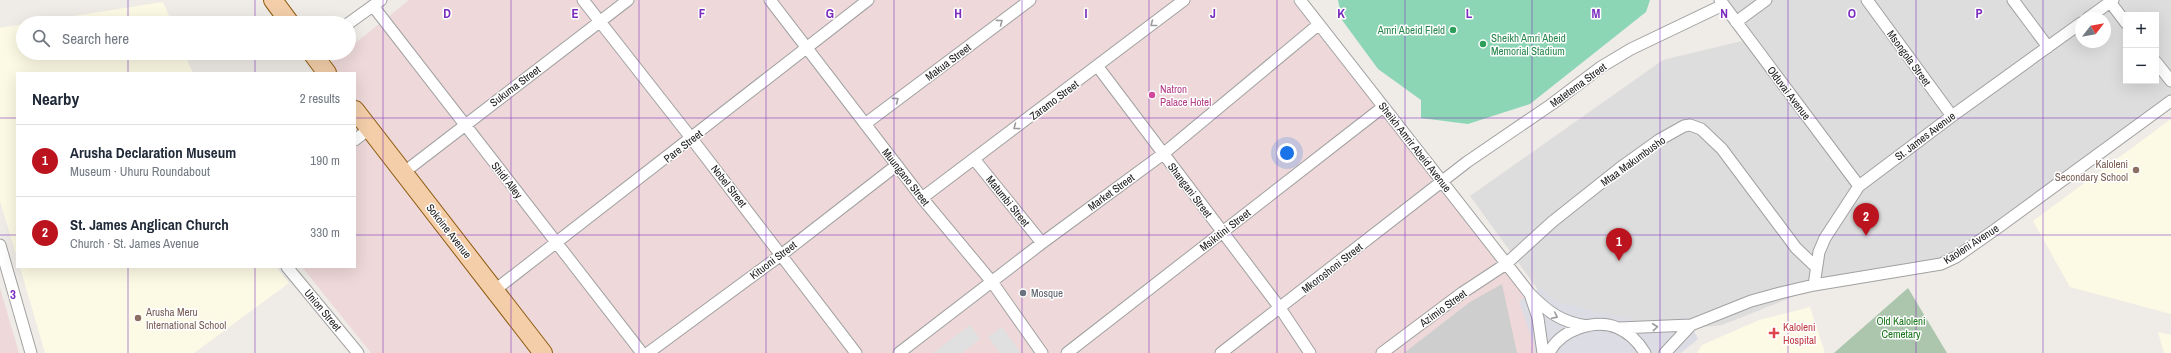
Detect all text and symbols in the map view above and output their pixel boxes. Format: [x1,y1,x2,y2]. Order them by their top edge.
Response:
text: D [443,5,451,22]
text: E [571,5,579,22]
text: F [699,5,706,22]
text: G [826,5,834,22]
text: H [954,5,962,22]
text: I [1085,5,1088,22]
text: J [1210,5,1216,22]
text: K [1337,5,1345,22]
text: L [1466,5,1473,22]
text: M [1592,5,1601,22]
text: N [1720,5,1728,22]
text: O [1848,5,1856,22]
text: P [1975,5,1983,22]
north arrow [2075,12,2111,48]
map controls [2123,12,2159,84]
button: + [2123,12,2159,48]
search box [16,16,356,60]
one-way arrow [1151,19,1158,26]
one-way arrow [996,20,1003,27]
place label: Amri Abeid FIeld [1377,23,1445,37]
marker: Amri Abeid FIeld [1448,25,1458,35]
icon: search [30,27,52,49]
street label: Msongola Street [1884,27,1934,89]
text: Search here [62,28,129,49]
place label: Sheikh Amri Abeid Memorial Stadium [1491,31,1566,58]
marker: Sheikh Amri Abeid Memorial Stadium [1478,39,1488,49]
street label: Makua Street [922,40,974,84]
button: − [2123,48,2159,84]
street label: Matetema Street [1547,59,1609,110]
street label: Sukuma Street [487,62,543,110]
street label: Olduvai Avenue [1764,63,1814,123]
street label: Zaramo Street [1027,77,1082,123]
place label: Natron Palace Hotel [1160,82,1211,109]
text: Nearby [32,87,79,110]
text: 2 results [300,90,340,107]
marker: Natron Palace Hotel [1147,90,1157,100]
one-way arrow [892,98,899,105]
street label: Sheikh Amrir Abeid Avenue [1376,99,1454,195]
street label: St. James Avenue [1892,109,1958,163]
one-way arrow [1014,123,1021,130]
street label: Pare Street [661,126,706,166]
street label: Mtaa Makumbusho [1598,133,1668,189]
text: Arusha Declaration Museum [70,142,236,163]
your location [1277,143,1297,163]
street label: Muungano Street [879,145,933,209]
text: 1 [42,152,48,169]
text: 190 m [310,152,340,169]
place label: Kaloleni Secondary School [2055,157,2128,184]
street label: Shidi Alley [488,159,526,201]
street label: Shangani Street [1165,160,1216,221]
street label: Nobel Street [708,162,750,210]
text: Museum · Uhuru Roundabout [70,163,210,180]
marker: Kaloleni Secondary School [2131,165,2141,175]
street label: Market Street [1085,170,1137,214]
street label: Matumbi Street [983,173,1033,230]
street label: Sokoine Avenue [423,201,475,261]
pin: 2 [1853,203,1879,236]
street label: Msikitini Street [1197,206,1254,254]
text: St. James Anglican Church [70,214,229,235]
street label: Kaoleni Avenue [1941,221,2001,267]
text: 2 [42,224,48,241]
text: 330 m [310,224,340,241]
pin: 1 [1606,228,1632,261]
text: Church · St. James Avenue [70,235,199,252]
street label: Kituoni Street [747,238,800,282]
street label: Mkoroshoni Street [1299,239,1366,296]
text: 3 [10,286,16,303]
street label: Union Street [301,286,345,334]
place label: Mosque [1031,286,1063,300]
street label: Azimio Street [1416,286,1470,330]
marker: Mosque [1018,288,1028,298]
place label: Arusha Meru International School [145,305,226,332]
one-way arrow [1551,311,1559,319]
marker: Arusha Meru International School [133,313,143,323]
park label: Old Kaloleni Cemetary [1876,314,1926,341]
place label: Kaloleni Hospital [1783,320,1816,347]
one-way arrow [1652,323,1658,332]
marker: Kaloleni Hospital [1768,327,1780,339]

